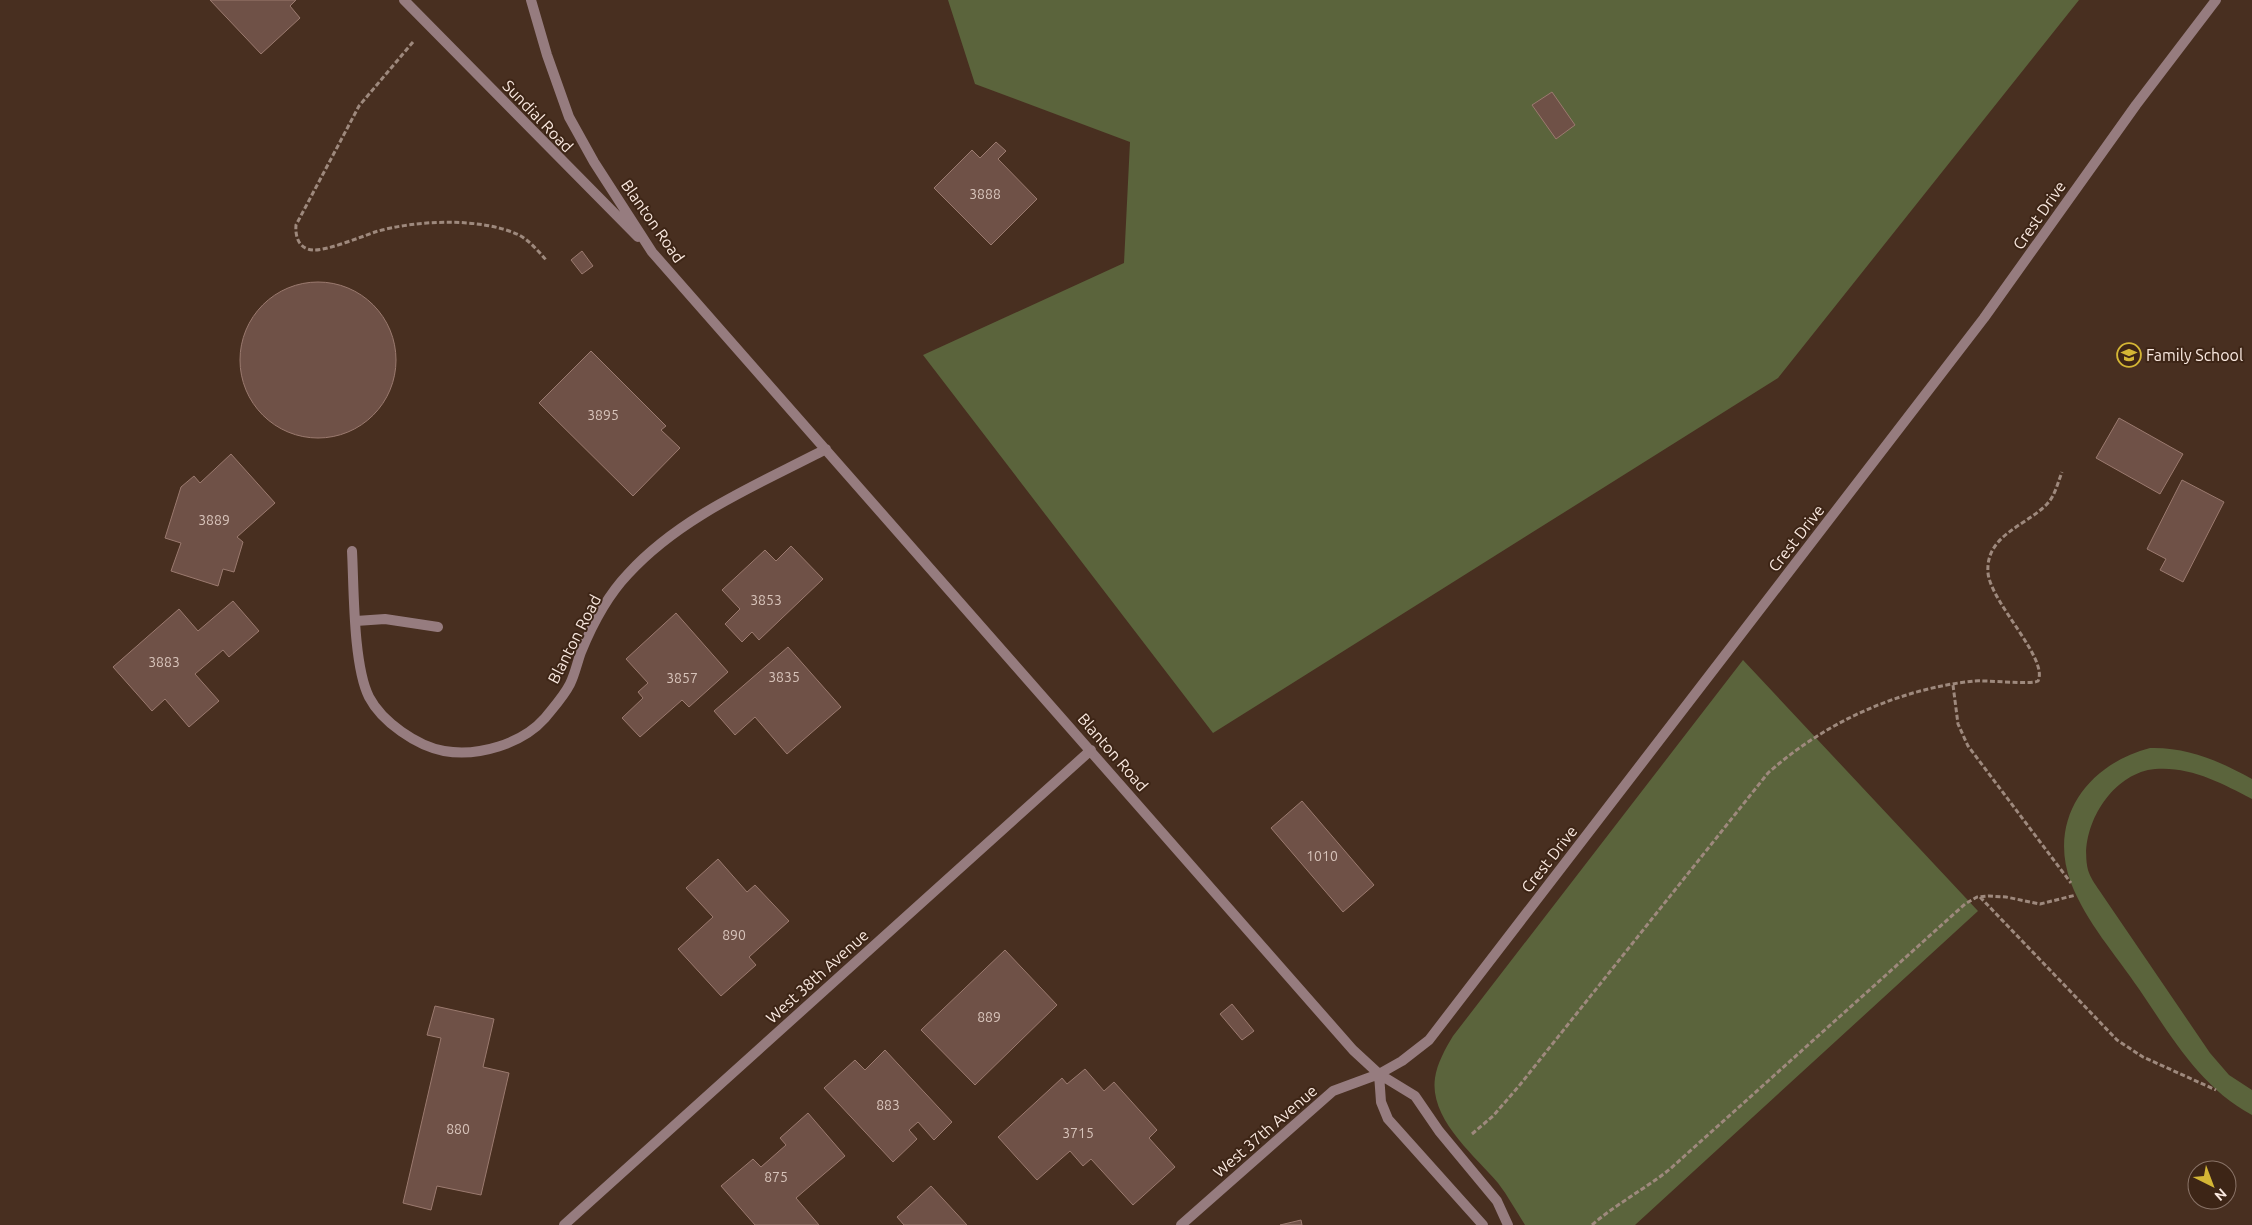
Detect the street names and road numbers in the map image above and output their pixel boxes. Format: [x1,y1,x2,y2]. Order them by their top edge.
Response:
street label: Sundial Road [499,76,577,156]
street label: Blanton Road [618,176,688,266]
street label: Crest Drive [2009,177,2069,253]
street label: Crest Drive [1764,501,1828,575]
street label: Blanton Road [544,592,604,686]
street label: Blanton Road [1074,709,1152,795]
street label: Crest Drive [1517,822,1581,896]
street label: West 38th Avenue [762,925,872,1027]
street label: West 37th Avenue [1210,1081,1320,1181]

